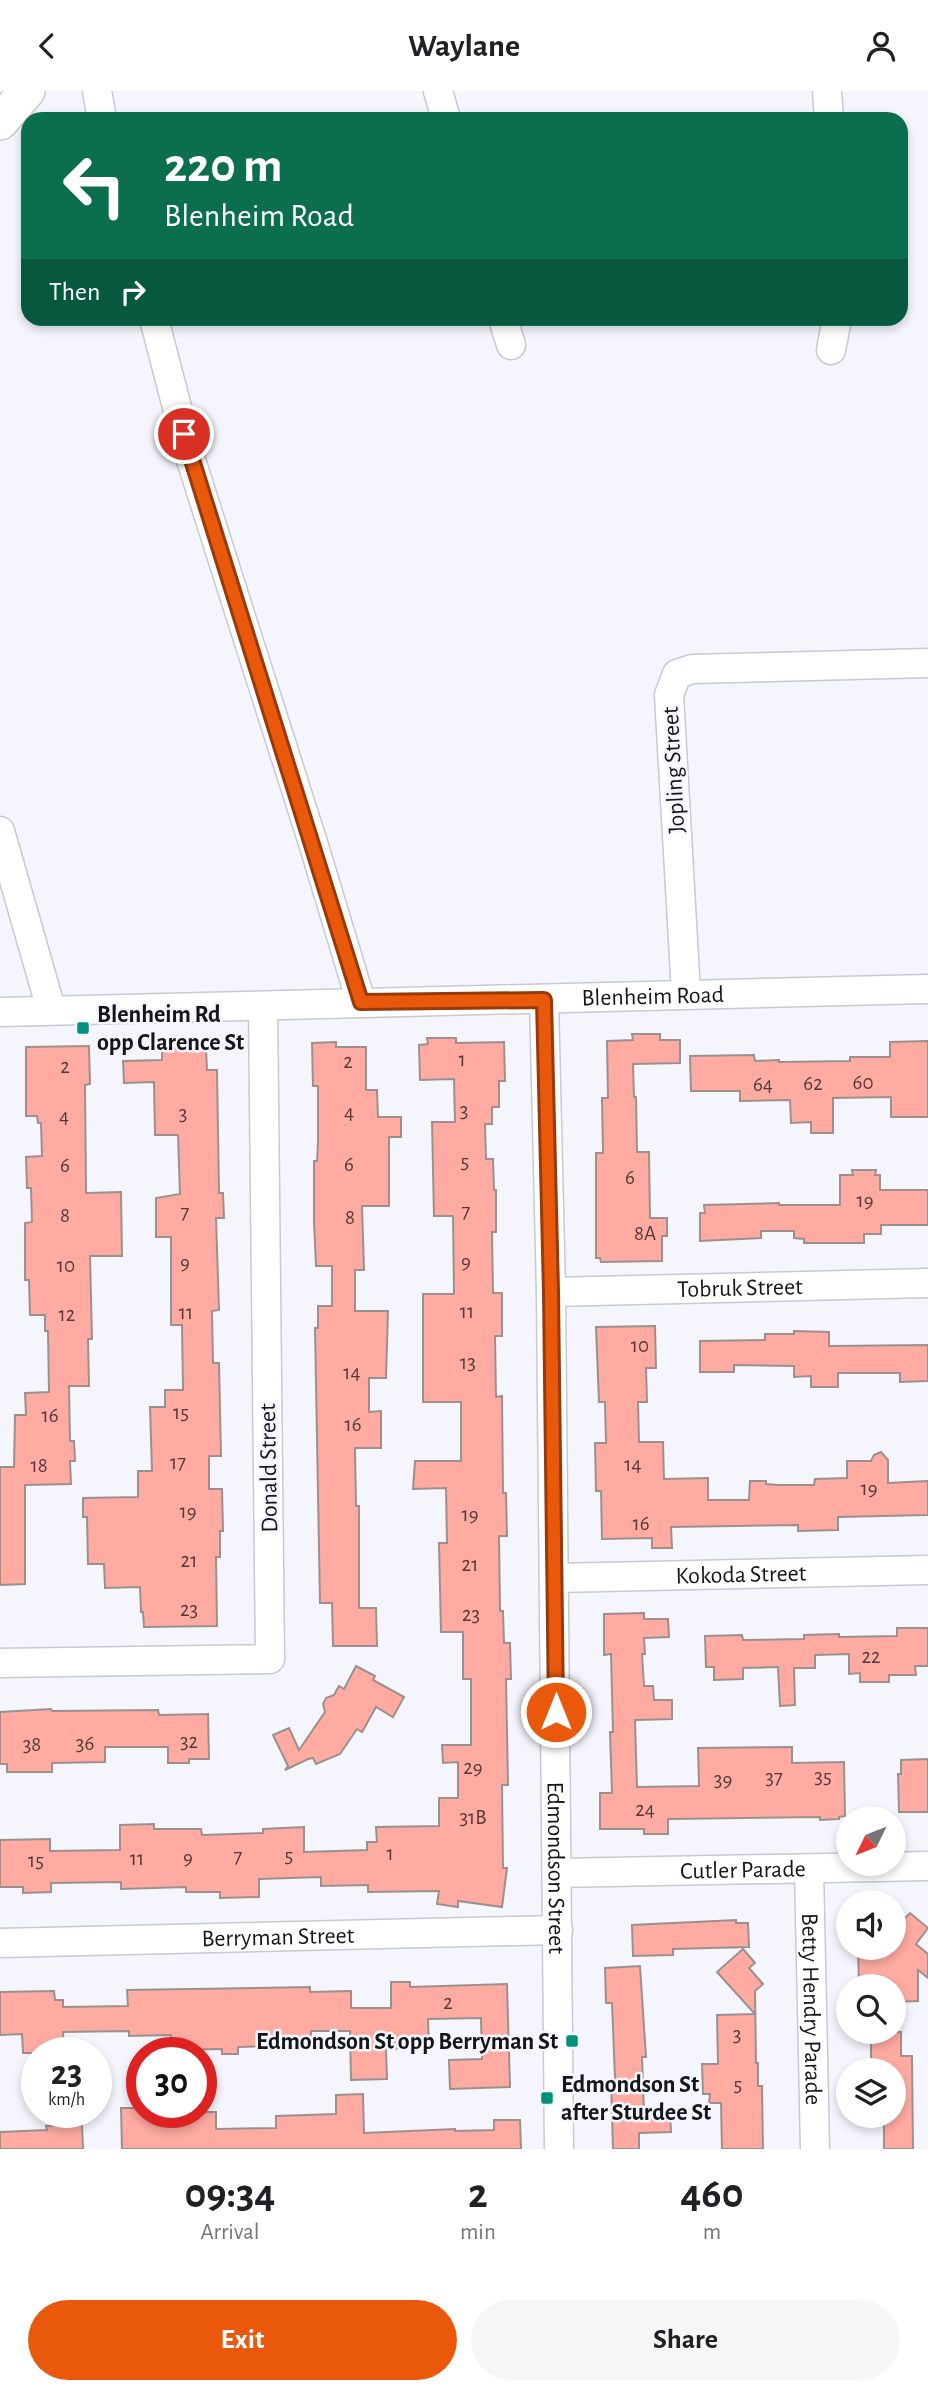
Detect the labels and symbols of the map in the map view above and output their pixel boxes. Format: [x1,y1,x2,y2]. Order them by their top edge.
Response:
pin [154,404,214,464]
street label: Jopling Street [659,705,689,834]
street label: Blenheim Road [581,983,724,1011]
place label: Blenheim Rd opp Clarence St [97,1003,244,1055]
marker: Blenheim Rd opp Clarence St [75,1020,91,1036]
house number: 1 [458,1049,466,1070]
house number: 2 [343,1051,353,1072]
house number: 2 [60,1056,70,1077]
house number: 60 [853,1072,873,1093]
house number: 62 [803,1073,823,1094]
house number: 64 [753,1074,773,1095]
house number: 3 [460,1100,468,1121]
house number: 4 [344,1102,354,1123]
house number: 3 [179,1103,187,1124]
house number: 4 [59,1106,69,1127]
house number: 5 [461,1151,469,1172]
house number: 6 [344,1154,354,1175]
house number: 6 [60,1155,70,1176]
house number: 6 [625,1167,635,1188]
house number: 19 [856,1190,874,1211]
house number: 7 [462,1201,471,1222]
house number: 7 [181,1202,190,1223]
house number: 8 [60,1205,70,1226]
house number: 8 [345,1207,355,1228]
house number: 8A [634,1223,656,1244]
house number: 9 [461,1251,471,1272]
house number: 9 [180,1252,190,1273]
house number: 10 [57,1255,75,1276]
street label: Tobruk Street [677,1275,803,1302]
house number: 11 [460,1301,474,1322]
house number: 11 [179,1302,193,1323]
house number: 12 [59,1304,75,1325]
house number: 10 [631,1335,649,1356]
house number: 13 [460,1352,476,1373]
house number: 14 [343,1362,361,1383]
house number: 15 [173,1402,189,1423]
street label: Donald Street [256,1403,282,1533]
house number: 16 [41,1405,59,1426]
house number: 16 [344,1414,362,1435]
house number: 17 [170,1452,186,1473]
house number: 14 [624,1454,642,1475]
house number: 18 [30,1455,48,1476]
house number: 19 [860,1478,878,1499]
house number: 19 [179,1501,197,1522]
house number: 19 [461,1504,479,1525]
house number: 16 [632,1513,650,1534]
house number: 21 [181,1550,197,1571]
house number: 21 [462,1554,478,1575]
street label: Kokoda Street [675,1562,807,1588]
house number: 23 [180,1599,198,1620]
house number: 23 [462,1604,480,1625]
house number: 22 [861,1646,881,1667]
position arrow [519,1675,593,1749]
house number: 32 [180,1731,198,1752]
house number: 36 [76,1733,94,1754]
house number: 38 [23,1734,41,1755]
house number: 29 [463,1757,483,1778]
house number: 35 [814,1766,832,1787]
house number: 37 [765,1767,783,1788]
house number: 39 [714,1769,732,1790]
street label: Edmondson Street [543,1782,568,1955]
house number: 24 [635,1799,655,1820]
north arrow [836,1806,906,1876]
house number: 31B [459,1807,487,1828]
house number: 1 [386,1843,394,1864]
house number: 5 [285,1845,293,1866]
house number: 7 [234,1846,243,1867]
house number: 9 [183,1847,193,1868]
house number: 11 [130,1848,144,1869]
house number: 15 [28,1850,44,1871]
street label: Cutler Parade [680,1857,806,1884]
street label: Betty Hendry Parade [797,1913,825,2105]
street label: Berryman Street [201,1924,355,1951]
house number: 2 [443,1992,453,2013]
house number: 3 [733,2024,741,2045]
place label: Edmondson St opp Berryman St [256,2030,558,2054]
marker: Edmondson St opp Berryman St [564,2033,580,2049]
speed limit sign: 30 [126,2037,217,2128]
place label: Edmondson St after Sturdee St [561,2073,711,2125]
house number: 5 [734,2074,742,2095]
marker: Edmondson St after Sturdee St [539,2090,555,2106]

